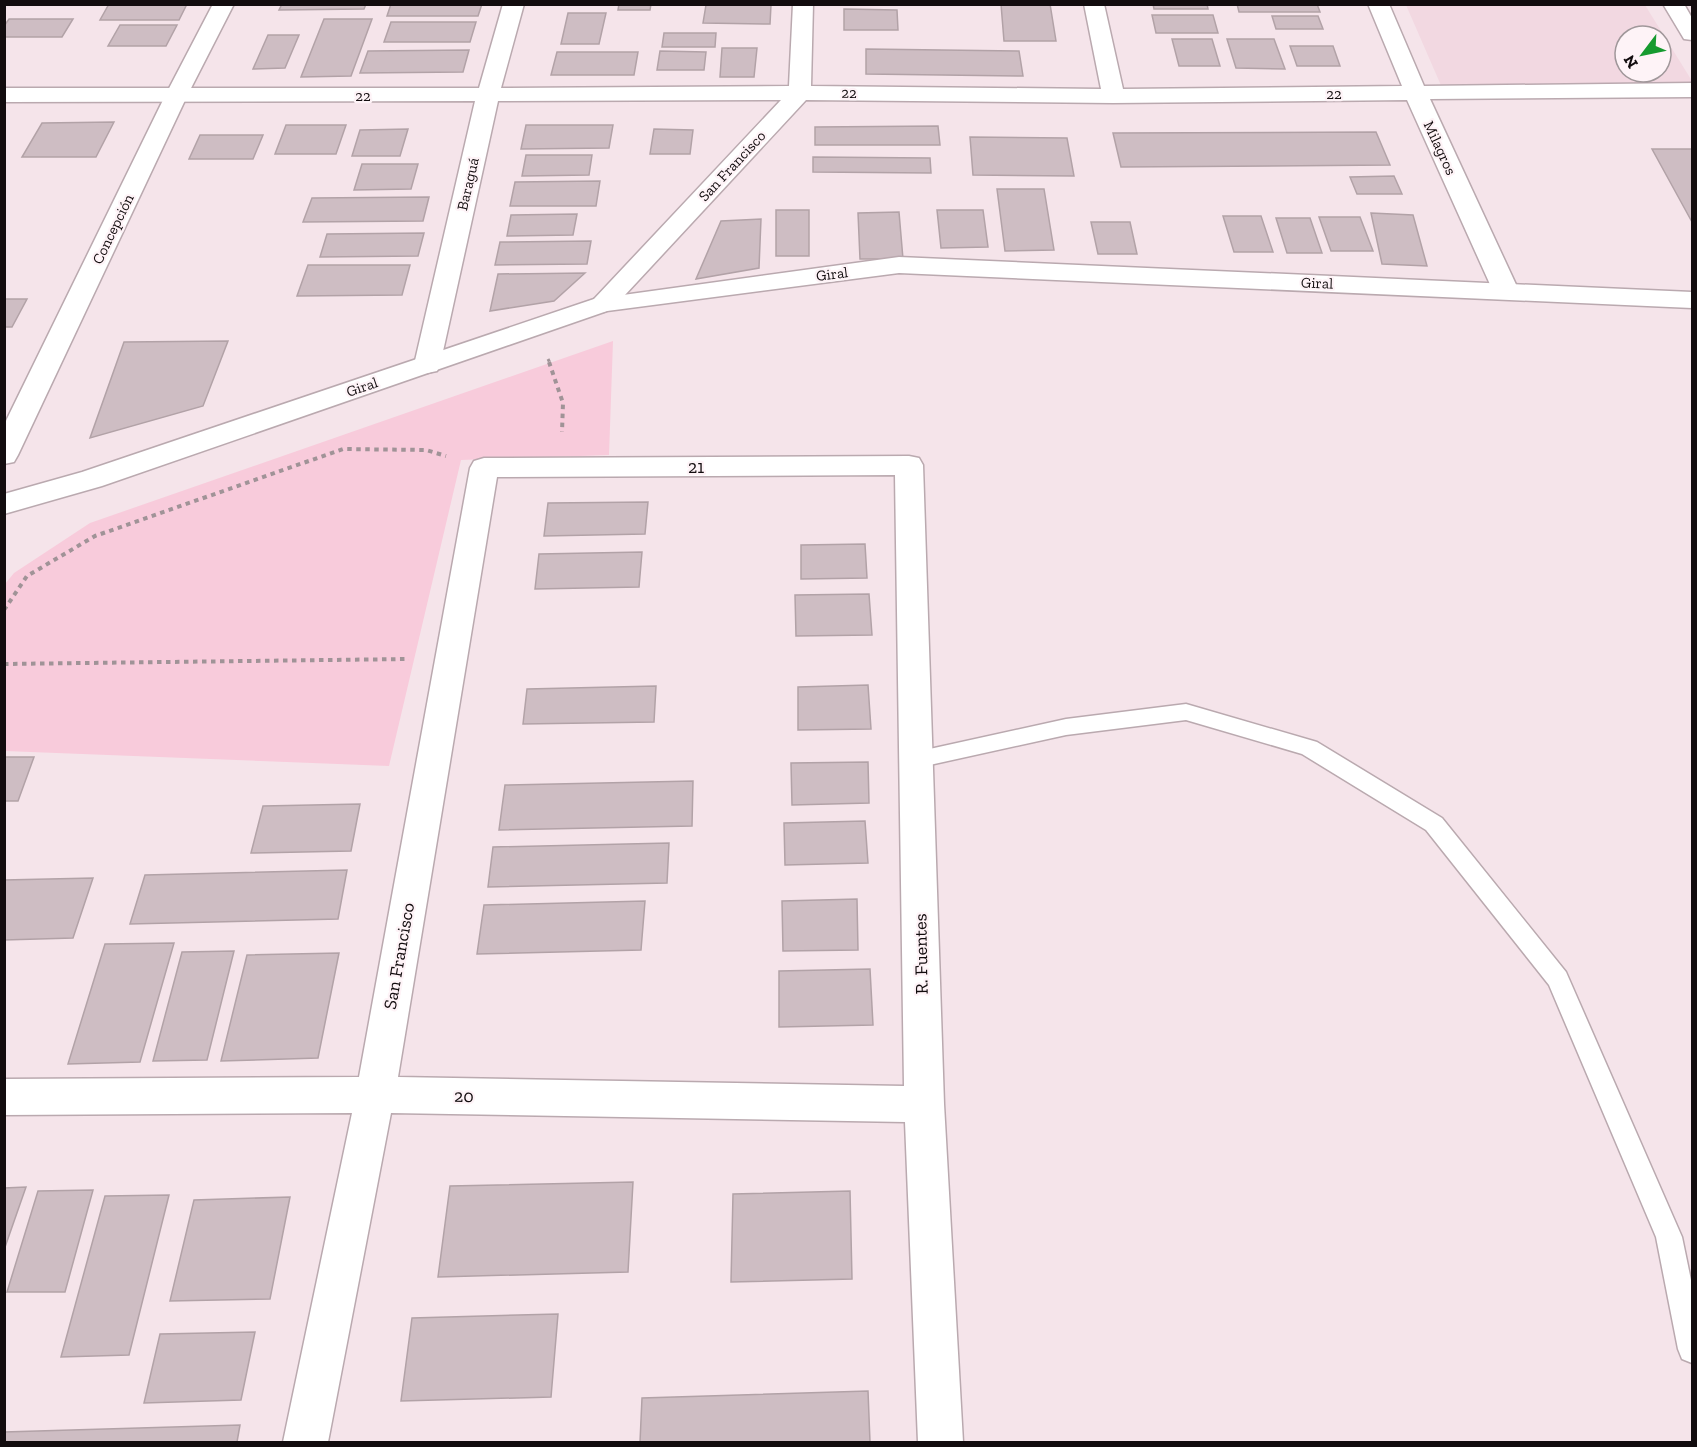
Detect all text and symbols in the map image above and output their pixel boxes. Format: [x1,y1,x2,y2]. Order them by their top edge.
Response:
north arrow [1613,24,1673,84]
text: N [1619,51,1642,72]
street label: 22 [841,84,857,102]
street label: 22 [1326,85,1342,103]
street label: 22 [355,87,371,105]
street label: Milagros [1420,118,1460,178]
street label: San Francisco [695,127,770,205]
street label: Baraguá [453,156,483,212]
street label: Concepción [88,191,138,267]
street label: Giral [815,263,849,285]
street label: Giral [1301,273,1333,293]
street label: Giral [344,373,380,401]
street label: 21 [688,456,704,478]
street label: San Francisco [379,901,419,1011]
street label: R. Fuentes [909,913,933,995]
street label: 20 [454,1085,474,1107]

